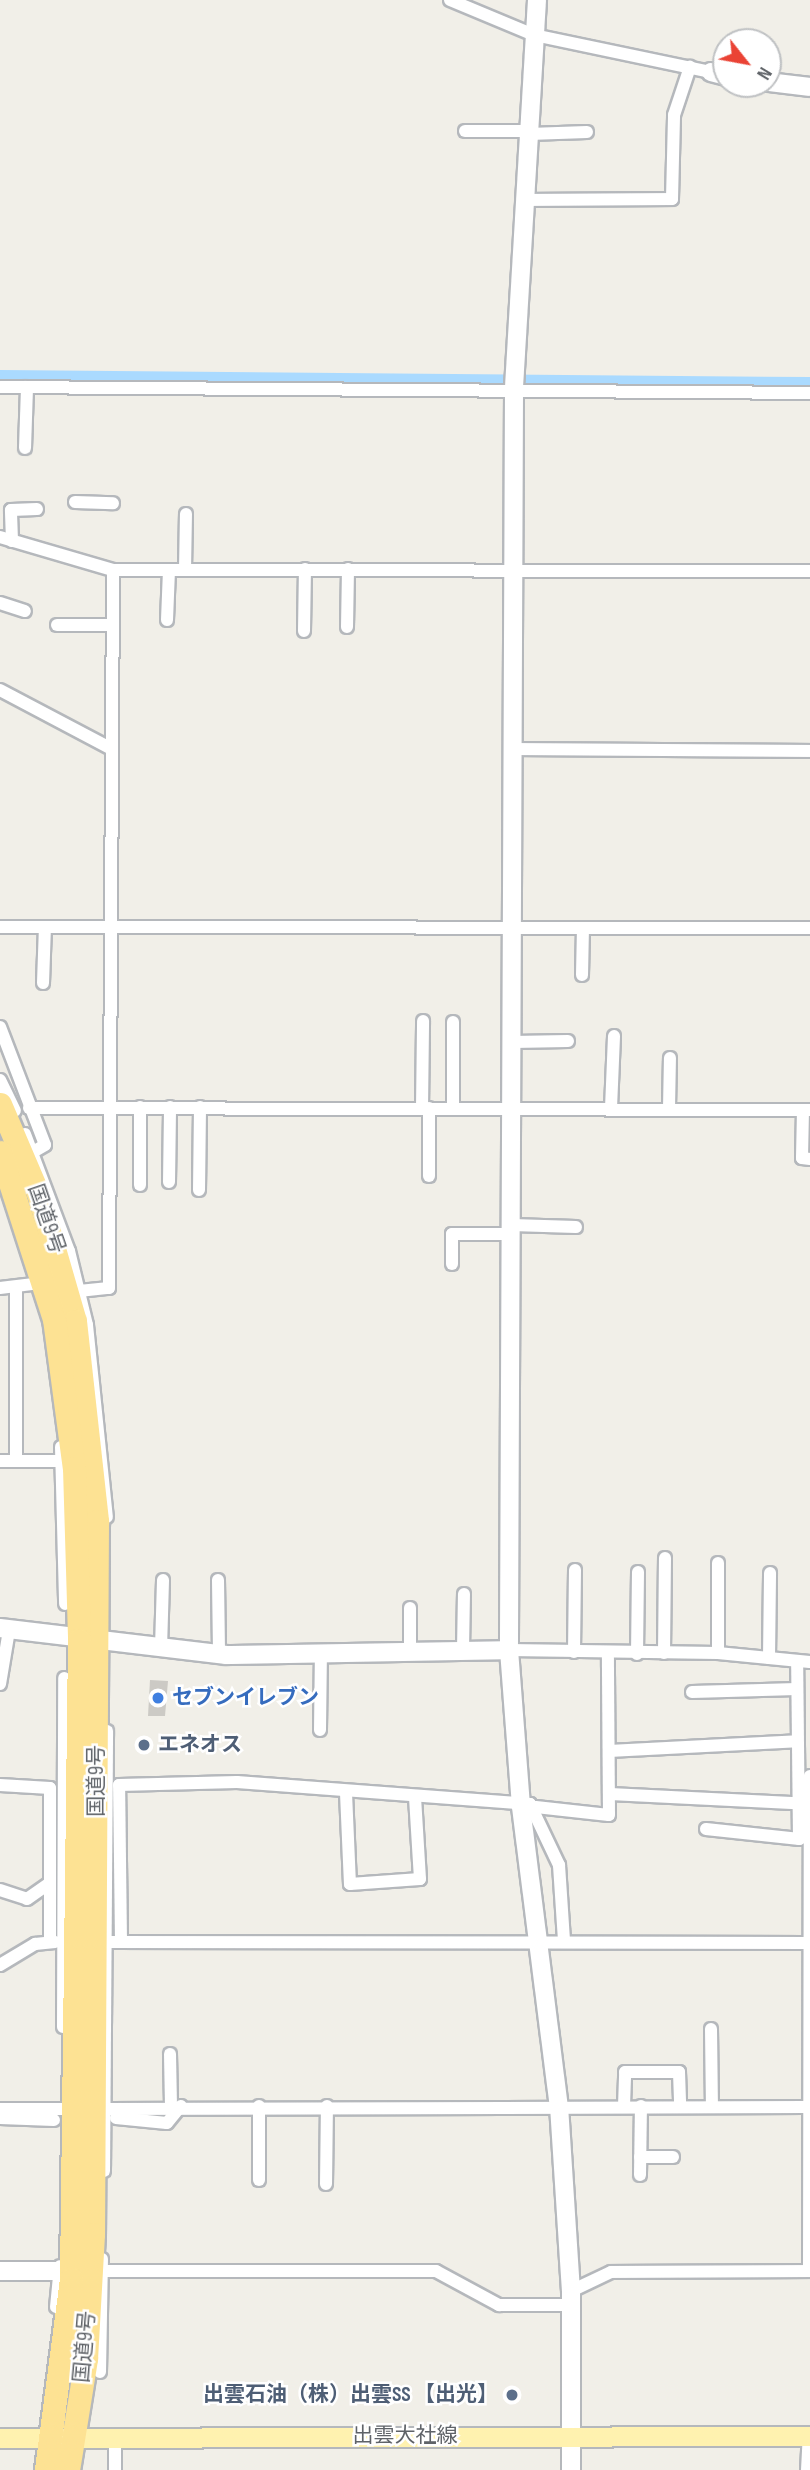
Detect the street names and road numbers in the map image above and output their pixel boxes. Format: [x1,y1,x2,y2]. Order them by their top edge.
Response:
street label: 国道9号 [22,1181,70,1257]
street label: 国道9号 [84,1745,110,1817]
street label: 国道9号 [69,2310,101,2384]
street label: 出雲大社線 [353,2423,457,2449]

